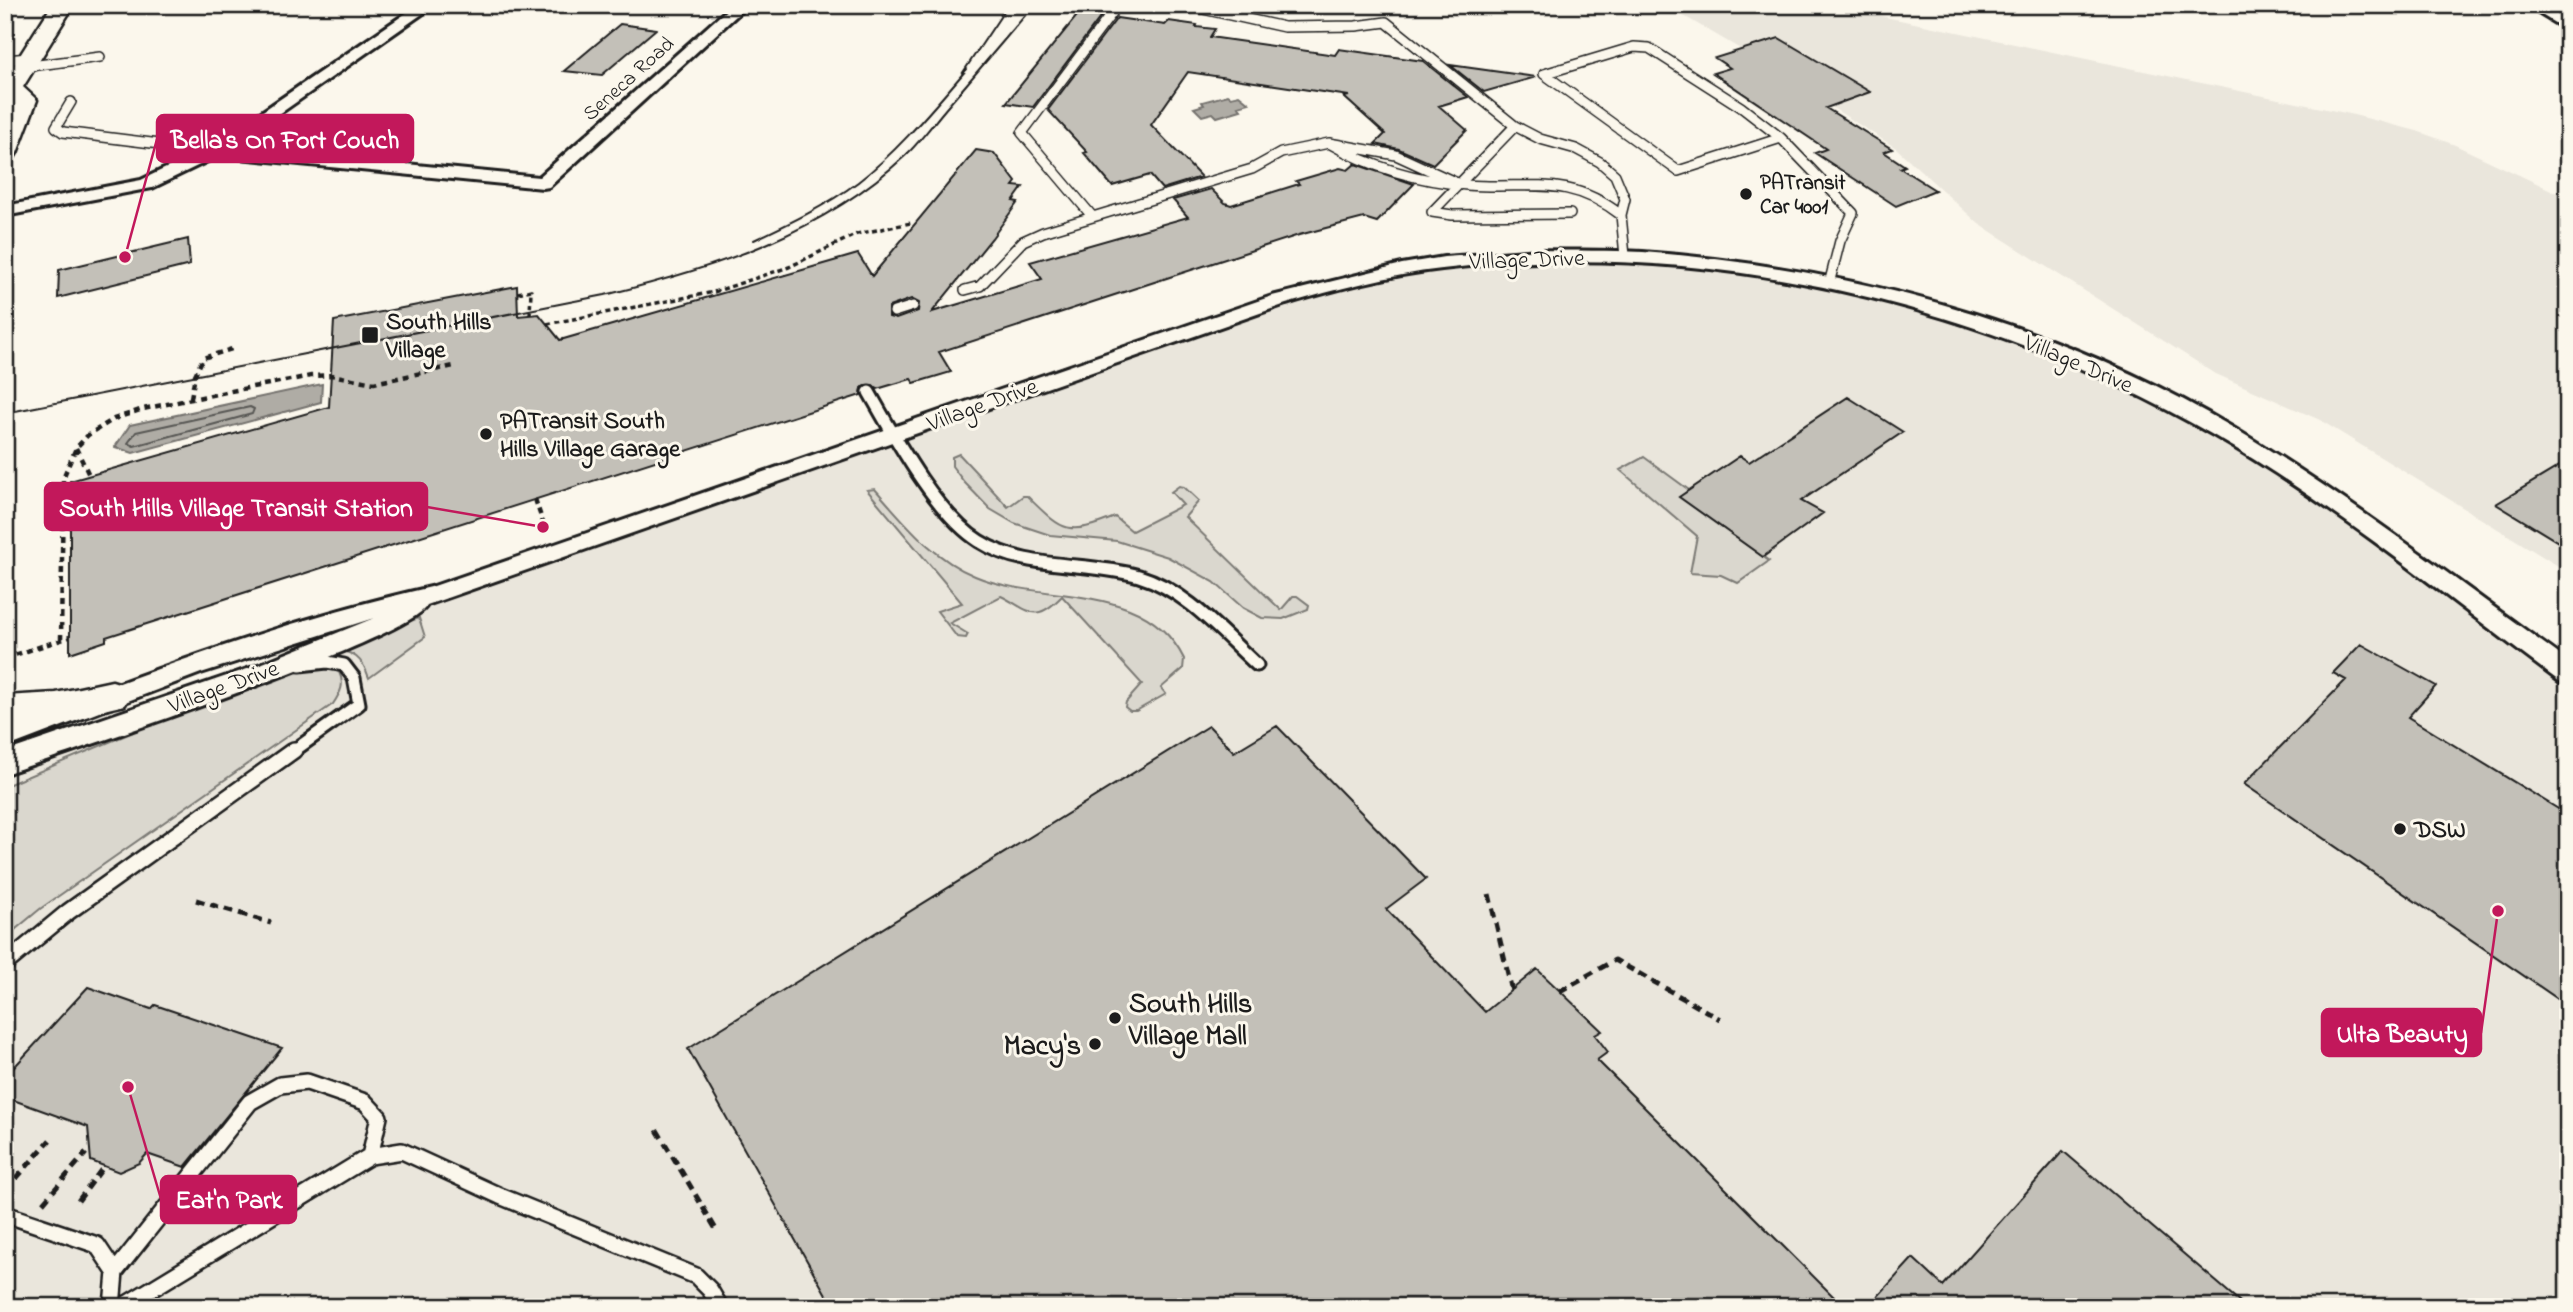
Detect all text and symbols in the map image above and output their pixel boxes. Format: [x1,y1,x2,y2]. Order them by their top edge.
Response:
street label: Seneca Road [577,30,682,129]
callout: Bella's On Fort Couch [157,115,413,162]
text: Bella's On Fort Couch [170,123,399,161]
place label: PATransit Car 4001 [1760,169,1847,223]
marker: PATransit Car 4001 [1738,186,1754,202]
street label: Village Drive [1468,242,1586,281]
place label: South Hills Village [385,306,492,370]
marker: South Hills Village [360,325,380,345]
street label: Village Drive [2017,326,2138,404]
street label: Village Drive [922,370,1043,443]
place label: PATransit South Hills Village Garage [500,405,681,469]
marker: PATransit South Hills Village Garage [478,426,494,442]
callout: South Hills Village Transit Station [45,483,427,530]
text: South Hills Village Transit Station [59,491,413,530]
street label: Village Drive [163,652,284,725]
place label: DSW [2413,814,2466,849]
marker: DSW [2392,821,2408,837]
place label: South Hills Village Mall [1128,985,1252,1059]
callout: Ulta Beauty [2322,1009,2481,1056]
marker: South Hills Village Mall [1107,1010,1123,1026]
text: Ulta Beauty [2336,1017,2468,1055]
place label: Macy's [1004,1027,1081,1068]
marker: Macy's [1087,1036,1103,1052]
callout: Eat'n Park [161,1176,296,1223]
text: Eat'n Park [175,1183,283,1221]

